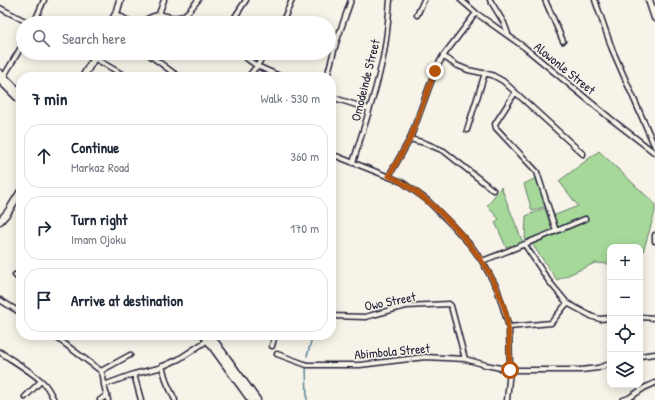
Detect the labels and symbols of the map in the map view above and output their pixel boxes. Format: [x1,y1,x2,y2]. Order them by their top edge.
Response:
street label: Omodeinde Street [346,37,384,123]
street label: Alowonle Street [531,38,600,99]
route end [426,62,444,80]
street label: Owo Street [363,287,418,315]
street label: Abimbola Street [353,339,431,363]
route start [501,361,519,379]

